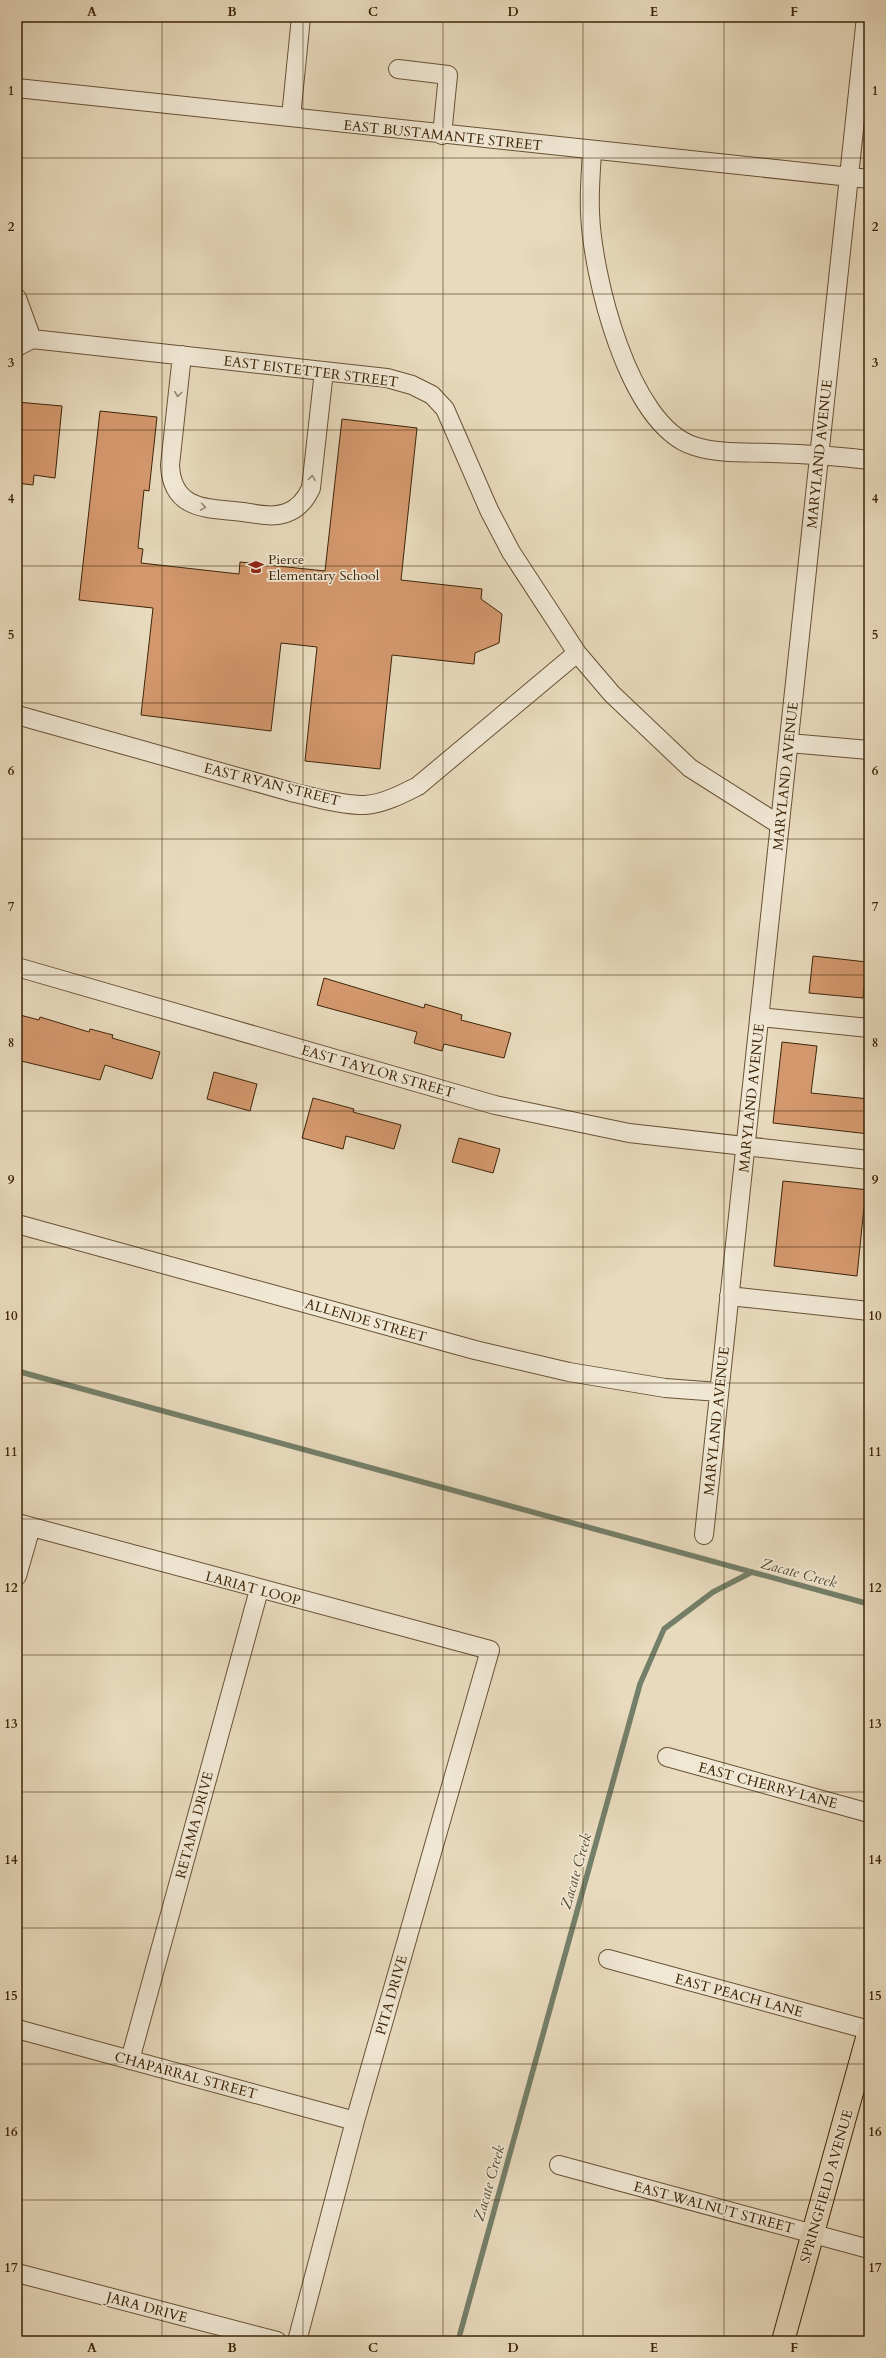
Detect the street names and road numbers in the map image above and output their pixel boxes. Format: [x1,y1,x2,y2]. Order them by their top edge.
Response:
street label: EAST BUSTAMANTE STREET [342,116,543,155]
street label: EAST EISTETTER STREET [222,351,400,392]
street label: MARYLAND AVENUE [802,378,837,529]
street label: MARYLAND AVENUE [768,700,803,851]
street label: EAST RYAN STREET [202,758,342,811]
street label: MARYLAND AVENUE [734,1022,769,1173]
street label: EAST TAYLOR STREET [299,1040,457,1103]
street label: ALLENDE STREET [303,1294,429,1347]
street label: MARYLAND AVENUE [699,1345,734,1496]
street label: LARIAT LOOP [203,1567,303,1610]
street label: EAST CHERRY LANE [696,1758,840,1813]
street label: RETAMA DRIVE [171,1769,218,1881]
street label: PITA DRIVE [371,1953,412,2037]
street label: EAST PEACH LANE [673,1969,805,2022]
street label: CHAPARRAL STREET [113,2047,259,2104]
street label: SPRINGFIELD AVENUE [795,2107,858,2265]
street label: EAST WALNUT STREET [631,2177,796,2238]
street label: JARA DRIVE [102,2287,190,2327]

